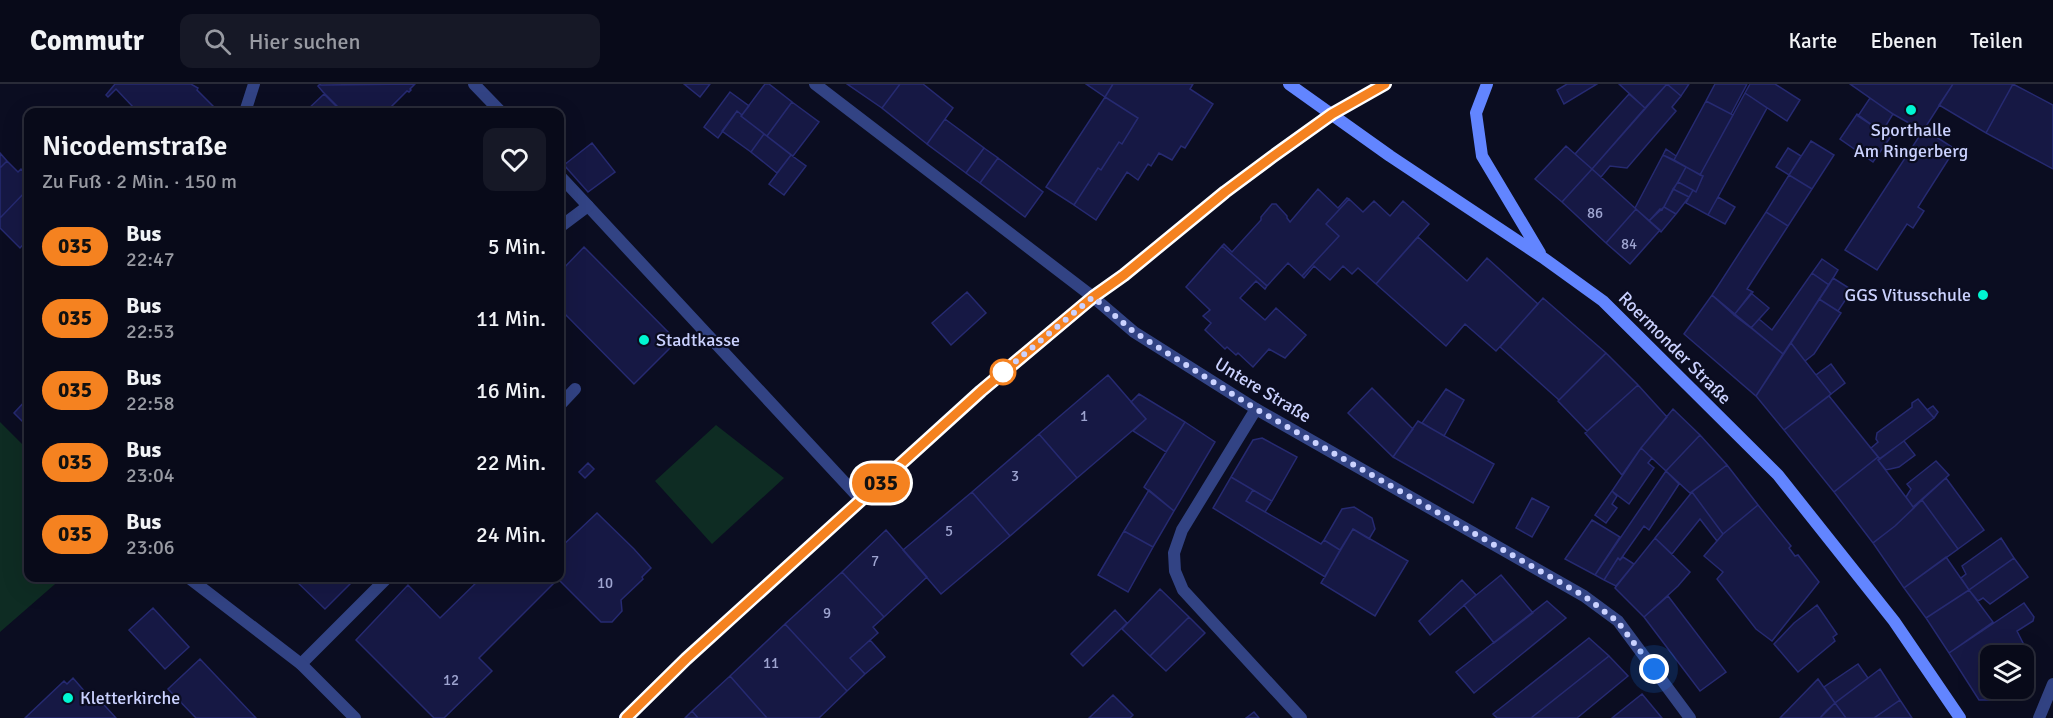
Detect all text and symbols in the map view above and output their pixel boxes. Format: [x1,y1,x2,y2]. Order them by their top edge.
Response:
search box [180,14,600,68]
text: Commutr [30,24,144,58]
icon: search [201,25,234,58]
text: Hier suchen [249,28,360,55]
text: Karte [1788,28,1837,54]
text: Ebenen [1870,28,1937,54]
text: Teilen [1970,28,2023,54]
marker: Sporthalle Am Ringerberg [1904,103,1918,117]
place label: Sporthalle Am Ringerberg [1854,119,1968,162]
button: heart [483,128,546,191]
text: Nicodemstraße [42,129,228,163]
text: Zu Fuß · 2 Min. · 150 m [42,169,237,194]
house number: 86 [1587,204,1603,222]
text: Bus [126,220,161,247]
text: 035 [58,233,92,259]
text: 5 Min. [488,233,546,260]
house number: 84 [1621,235,1637,253]
text: 22:47 [126,247,175,272]
place label: GGS Vitusschule [1845,284,1971,306]
street label: Roermonder Straße [1614,287,1736,409]
marker: GGS Vitusschule [1976,288,1990,302]
text: Bus [126,292,161,319]
text: 035 [58,305,92,331]
text: 11 Min. [476,305,546,332]
text: 22:53 [126,319,175,344]
place label: Stadtkasse [656,329,740,351]
marker: Stadtkasse [637,333,651,347]
street label: Untere Straße [1211,353,1315,427]
unlabelled marker [990,359,1016,385]
text: Bus [126,364,161,391]
text: 035 [58,377,92,403]
text: 16 Min. [476,377,546,404]
text: 22:58 [126,391,175,416]
house number: 1 [1080,407,1088,425]
text: Bus [126,436,161,463]
text: 035 [58,449,92,475]
text: 22 Min. [476,449,546,476]
text: 23:04 [126,463,175,488]
line badge: 035 [846,464,916,502]
house number: 3 [1011,467,1019,485]
text: 035 [864,470,898,496]
text: Bus [126,508,161,535]
text: 035 [58,521,92,547]
text: 24 Min. [476,521,546,548]
house number: 5 [945,522,953,540]
text: 23:06 [126,535,175,560]
house number: 7 [871,552,879,570]
house number: 10 [597,574,613,592]
house number: 9 [823,604,831,622]
map controls [1980,645,2034,699]
button: layers [1980,645,2034,699]
house number: 11 [763,654,779,672]
your location [1639,654,1669,684]
house number: 12 [443,671,459,689]
place label: Kletterkirche [80,687,180,709]
marker: Kletterkirche [61,691,75,705]

